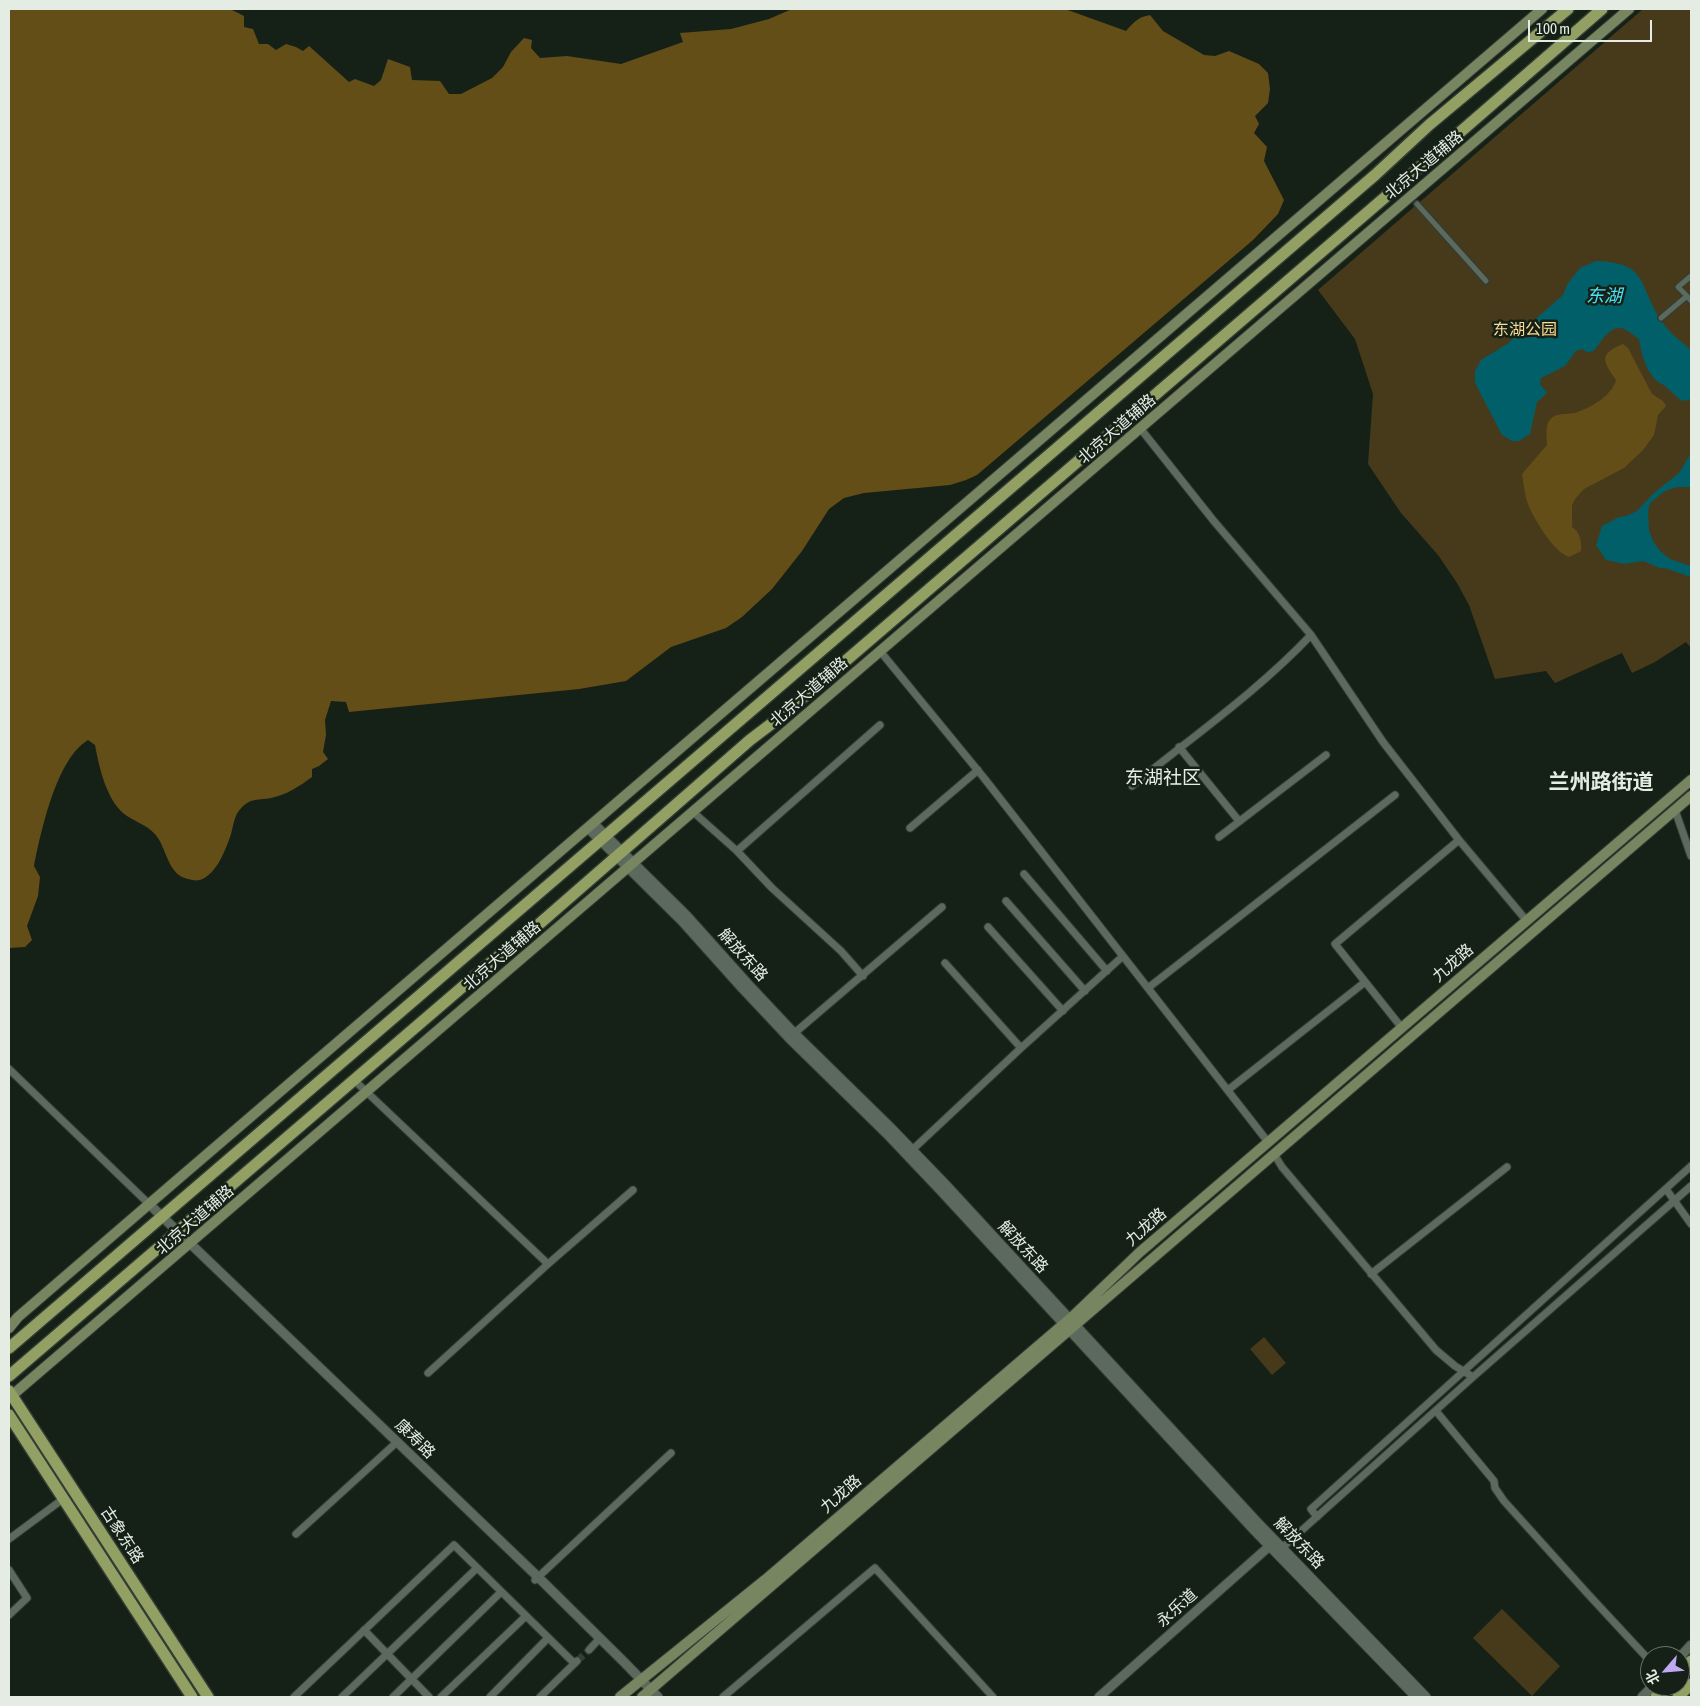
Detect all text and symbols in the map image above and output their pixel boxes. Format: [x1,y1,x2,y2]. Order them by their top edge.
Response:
scale bar [1530,10,1654,42]
text: 100 m [1536,20,1570,37]
street label: 北京大道辅路 [1381,127,1467,203]
water label: 东湖 [1586,285,1622,307]
park label: 东湖公园 [1493,320,1557,340]
street label: 北京大道辅路 [1074,390,1160,468]
street label: 北京大道辅路 [766,653,852,731]
district label: 东湖社区 [1125,767,1201,789]
district label: 兰州路街道 [1549,769,1653,795]
street label: 北京大道辅路 [459,917,545,995]
street label: 解放东路 [714,925,772,985]
street label: 九龙路 [1429,940,1477,986]
street label: 北京大道辅路 [152,1181,238,1259]
street label: 九龙路 [1122,1204,1170,1250]
street label: 解放东路 [994,1217,1052,1277]
street label: 康寿路 [391,1415,439,1463]
street label: 九龙路 [817,1471,865,1517]
street label: 古象东路 [97,1503,147,1567]
street label: 解放东路 [1270,1513,1328,1573]
street label: 永乐道 [1153,1585,1201,1631]
north arrow [1640,1646,1690,1696]
text: 北 [1642,1667,1663,1687]

